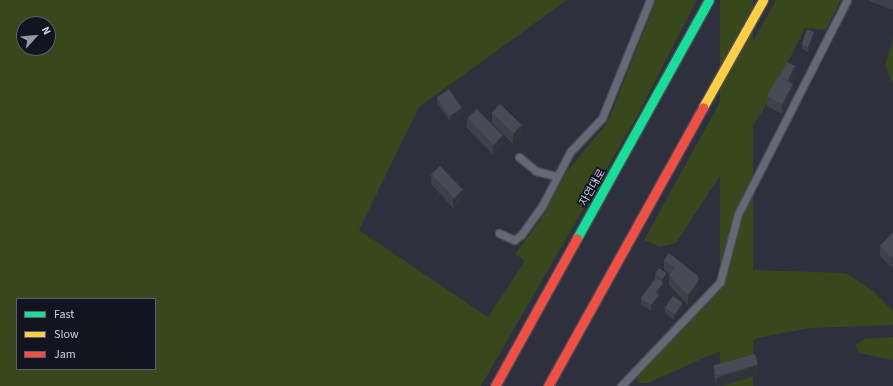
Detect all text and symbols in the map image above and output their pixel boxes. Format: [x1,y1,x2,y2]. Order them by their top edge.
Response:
north arrow [16,16,56,56]
text: N [38,24,55,37]
street label: 자연대로 [577,167,609,209]
legend [16,298,156,370]
text: Fast [54,306,74,323]
text: Slow [54,326,79,343]
text: Jam [54,346,76,363]

